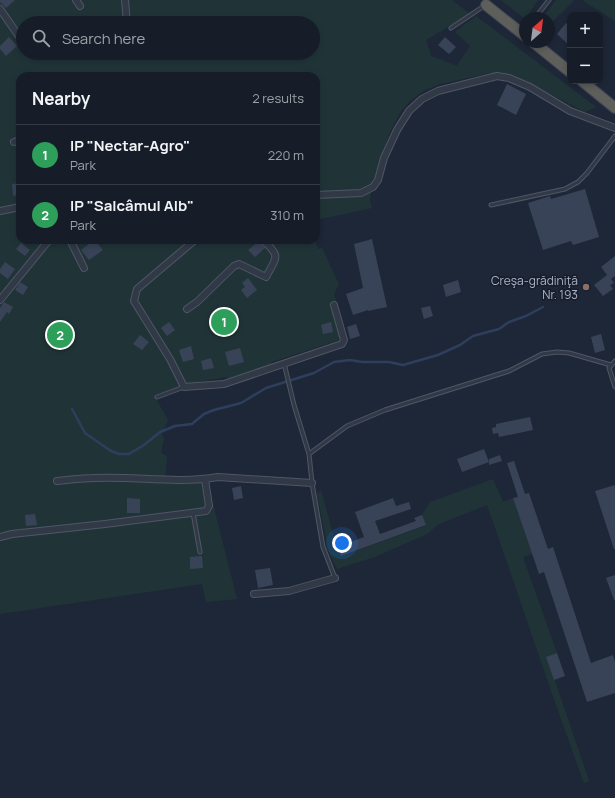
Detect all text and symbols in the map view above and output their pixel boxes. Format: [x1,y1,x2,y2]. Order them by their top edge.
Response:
north arrow [519,12,555,48]
map controls [567,12,603,84]
button: + [567,12,603,48]
search box [16,16,320,60]
icon: search [30,27,52,49]
text: Search here [62,28,145,49]
button: − [567,48,603,84]
text: Nearby [32,87,90,110]
text: 2 results [252,89,304,107]
text: IP "Nectar-Agro" [70,135,190,156]
text: 1 [42,146,48,164]
text: 220 m [268,146,304,164]
text: Park [70,156,96,174]
text: IP "Salcâmul Alb" [70,195,194,216]
text: 2 [41,206,49,224]
text: 310 m [270,206,304,224]
text: Park [70,216,96,234]
place label: Creşa-grădiniţă Nr. 193 [491,272,578,303]
marker: Creşa-grădiniţă Nr. 193 [581,282,591,292]
pin: 1 [211,307,237,337]
pin: 2 [47,320,73,350]
your location [332,533,352,553]

